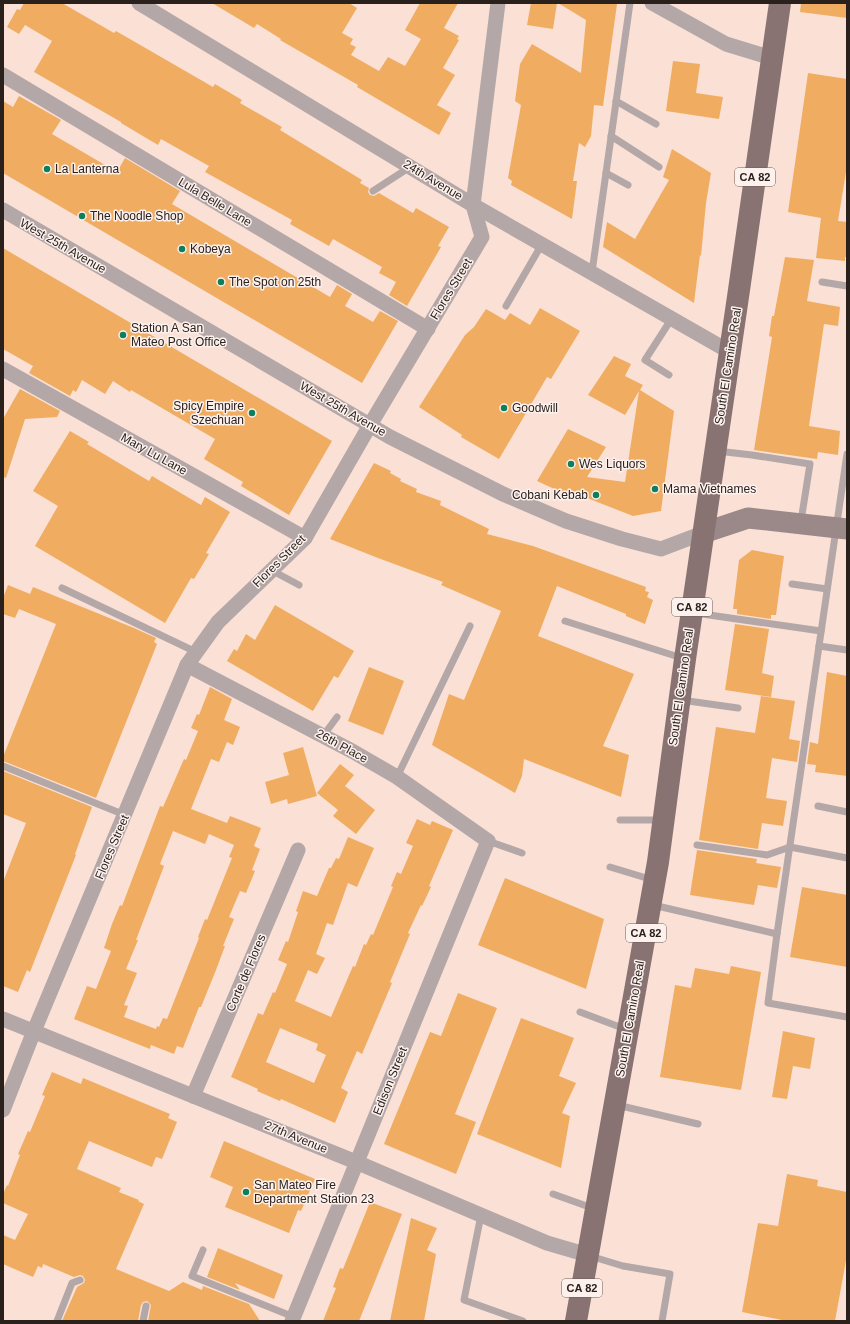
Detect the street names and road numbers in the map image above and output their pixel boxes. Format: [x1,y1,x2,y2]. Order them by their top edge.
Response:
street label: 24th Avenue [401,157,465,203]
road number: CA 82 [735,168,775,186]
street label: Lula Belle Lane [176,175,254,229]
street label: West 25th Avenue [18,216,109,276]
street label: Flores Street [427,255,475,322]
street label: South El Camino Real [712,307,744,425]
street label: West 25th Avenue [298,379,389,439]
street label: Mary Lu Lane [119,430,190,478]
street label: Flores Street [250,531,309,590]
road number: CA 82 [672,598,712,616]
street label: South El Camino Real [666,628,696,746]
street label: 26th Place [314,726,370,766]
street label: Flores Street [92,812,132,881]
road number: CA 82 [626,924,666,942]
street label: Corte de Flores [223,932,269,1014]
street label: South El Camino Real [613,960,647,1078]
street label: Edison Street [370,1044,410,1117]
street label: 27th Avenue [263,1118,330,1156]
road number: CA 82 [562,1279,602,1297]

